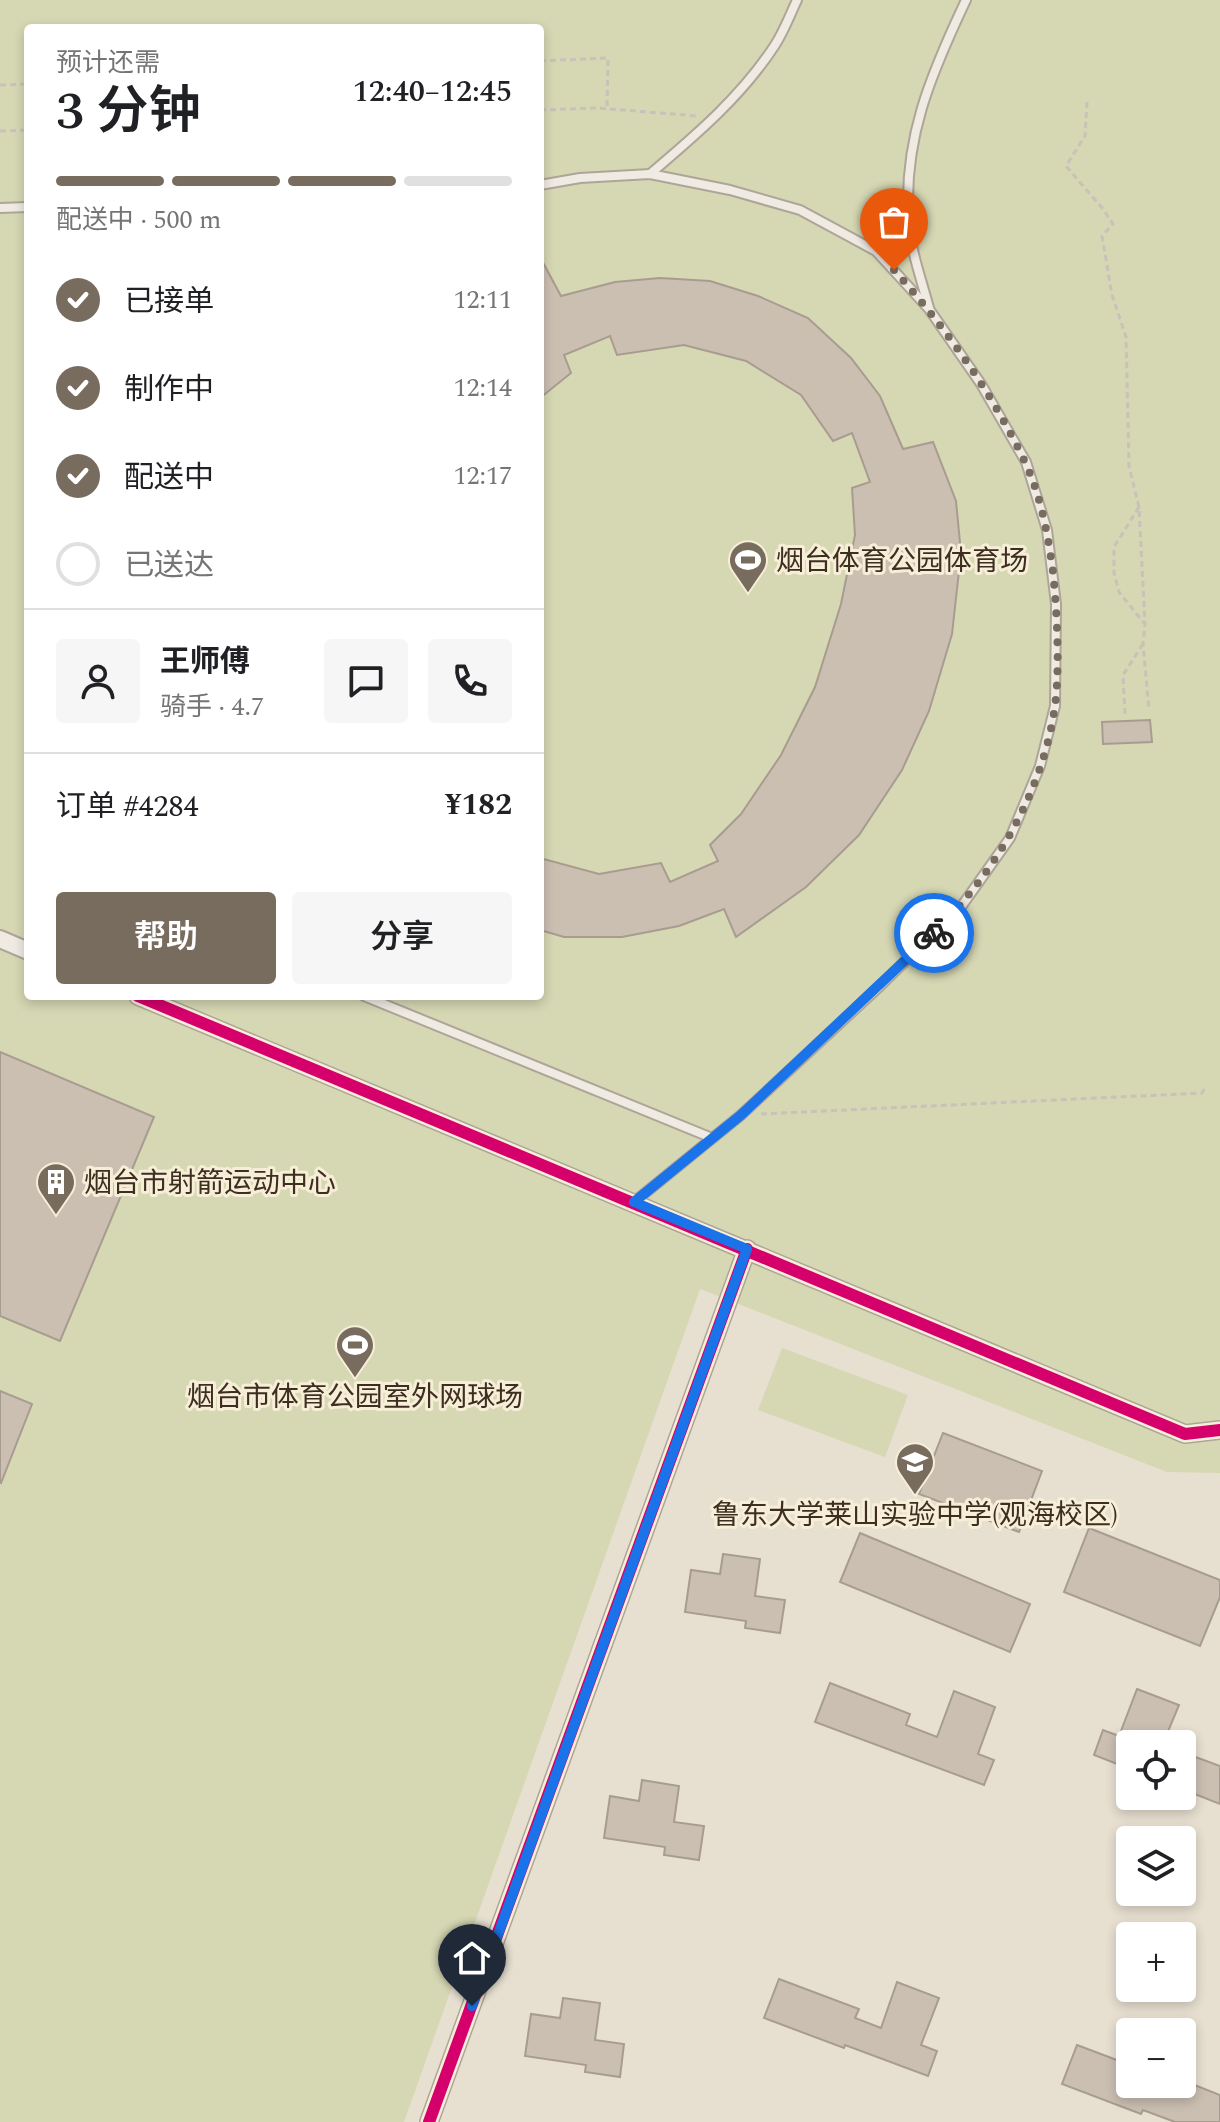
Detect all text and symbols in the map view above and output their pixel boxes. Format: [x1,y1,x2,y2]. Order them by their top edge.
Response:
text: 预计还需 [56,43,160,83]
text: 12:40–12:45 [353,69,512,115]
text: 3 分钟 [56,73,201,152]
pin [860,188,928,270]
text: 配送中 · 500 m [56,200,221,240]
icon: bag [872,200,916,244]
icon: check [56,278,100,322]
text: 已接单 [124,279,214,325]
text: 12:11 [453,280,512,320]
icon: check [56,366,100,410]
text: 制作中 [124,367,214,413]
text: 12:14 [453,368,512,408]
icon: check [56,454,100,498]
text: 配送中 [124,455,214,501]
text: 12:17 [453,456,512,496]
sports icon: 烟台体育公园体育场 [727,539,769,594]
place label: 烟台体育公园体育场 [776,540,1028,583]
text: 已送达 [124,543,214,589]
button: person [56,639,140,723]
text: 王师傅 [160,639,250,685]
button: chat [324,639,408,723]
button: phone [428,639,512,723]
text: 骑手 · 4.7 [160,687,264,727]
text: ¥182 [445,782,512,828]
text: 订单 #4284 [56,784,199,830]
button: 帮助 [56,892,276,984]
button: 分享 [292,892,512,984]
courier [894,893,974,973]
icon: bike [912,911,956,955]
building icon: 烟台市射箭运动中心 [35,1161,77,1216]
place label: 烟台市射箭运动中心 [84,1162,336,1205]
sports icon: 烟台市体育公园室外网球场 [334,1324,376,1379]
place label: 烟台市体育公园室外网球场 [187,1376,523,1419]
school or university icon: 鲁东大学莱山实验中学(观海校区) [894,1441,936,1496]
place label: 鲁东大学莱山实验中学(观海校区) [712,1494,1118,1537]
map controls [1116,1730,1196,2098]
button: locate [1116,1730,1196,1810]
button: layers [1116,1826,1196,1906]
button: + [1116,1922,1196,2002]
pin [438,1924,506,2006]
icon: home [450,1936,494,1980]
button: − [1116,2018,1196,2098]

